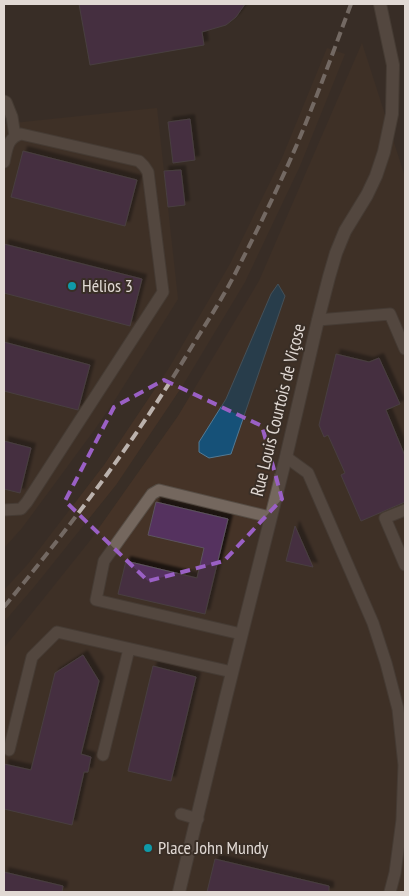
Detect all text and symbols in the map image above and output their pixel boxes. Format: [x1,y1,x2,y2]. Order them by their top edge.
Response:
place label: Hélios 3 [82,274,133,297]
marker: Hélios 3 [66,280,78,292]
street label: Rue Louis Courtois de Viçose [245,321,310,499]
place label: Place John Mundy [158,836,269,859]
marker: Place John Mundy [142,842,154,854]

